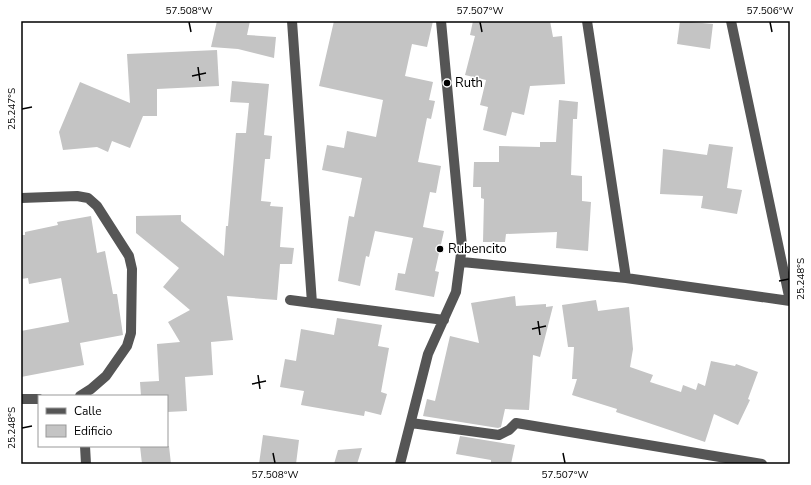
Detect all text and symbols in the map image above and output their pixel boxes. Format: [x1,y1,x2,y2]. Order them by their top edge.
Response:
text: 57.508°W [165,4,213,18]
text: 57.507°W [456,4,504,18]
text: 57.506°W [746,4,794,18]
place label: Ruth [455,74,483,92]
marker: Ruth [442,78,452,88]
text: 25.247°S [5,88,19,130]
place label: Rubencito [448,240,507,258]
marker: Rubencito [435,244,445,254]
text: 25.248°S [794,258,808,300]
legend [38,395,168,447]
text: Calle [74,403,102,419]
text: 25.248°S [5,407,19,449]
text: Edificio [74,423,113,439]
text: 57.508°W [251,468,299,482]
text: 57.507°W [541,468,589,482]

